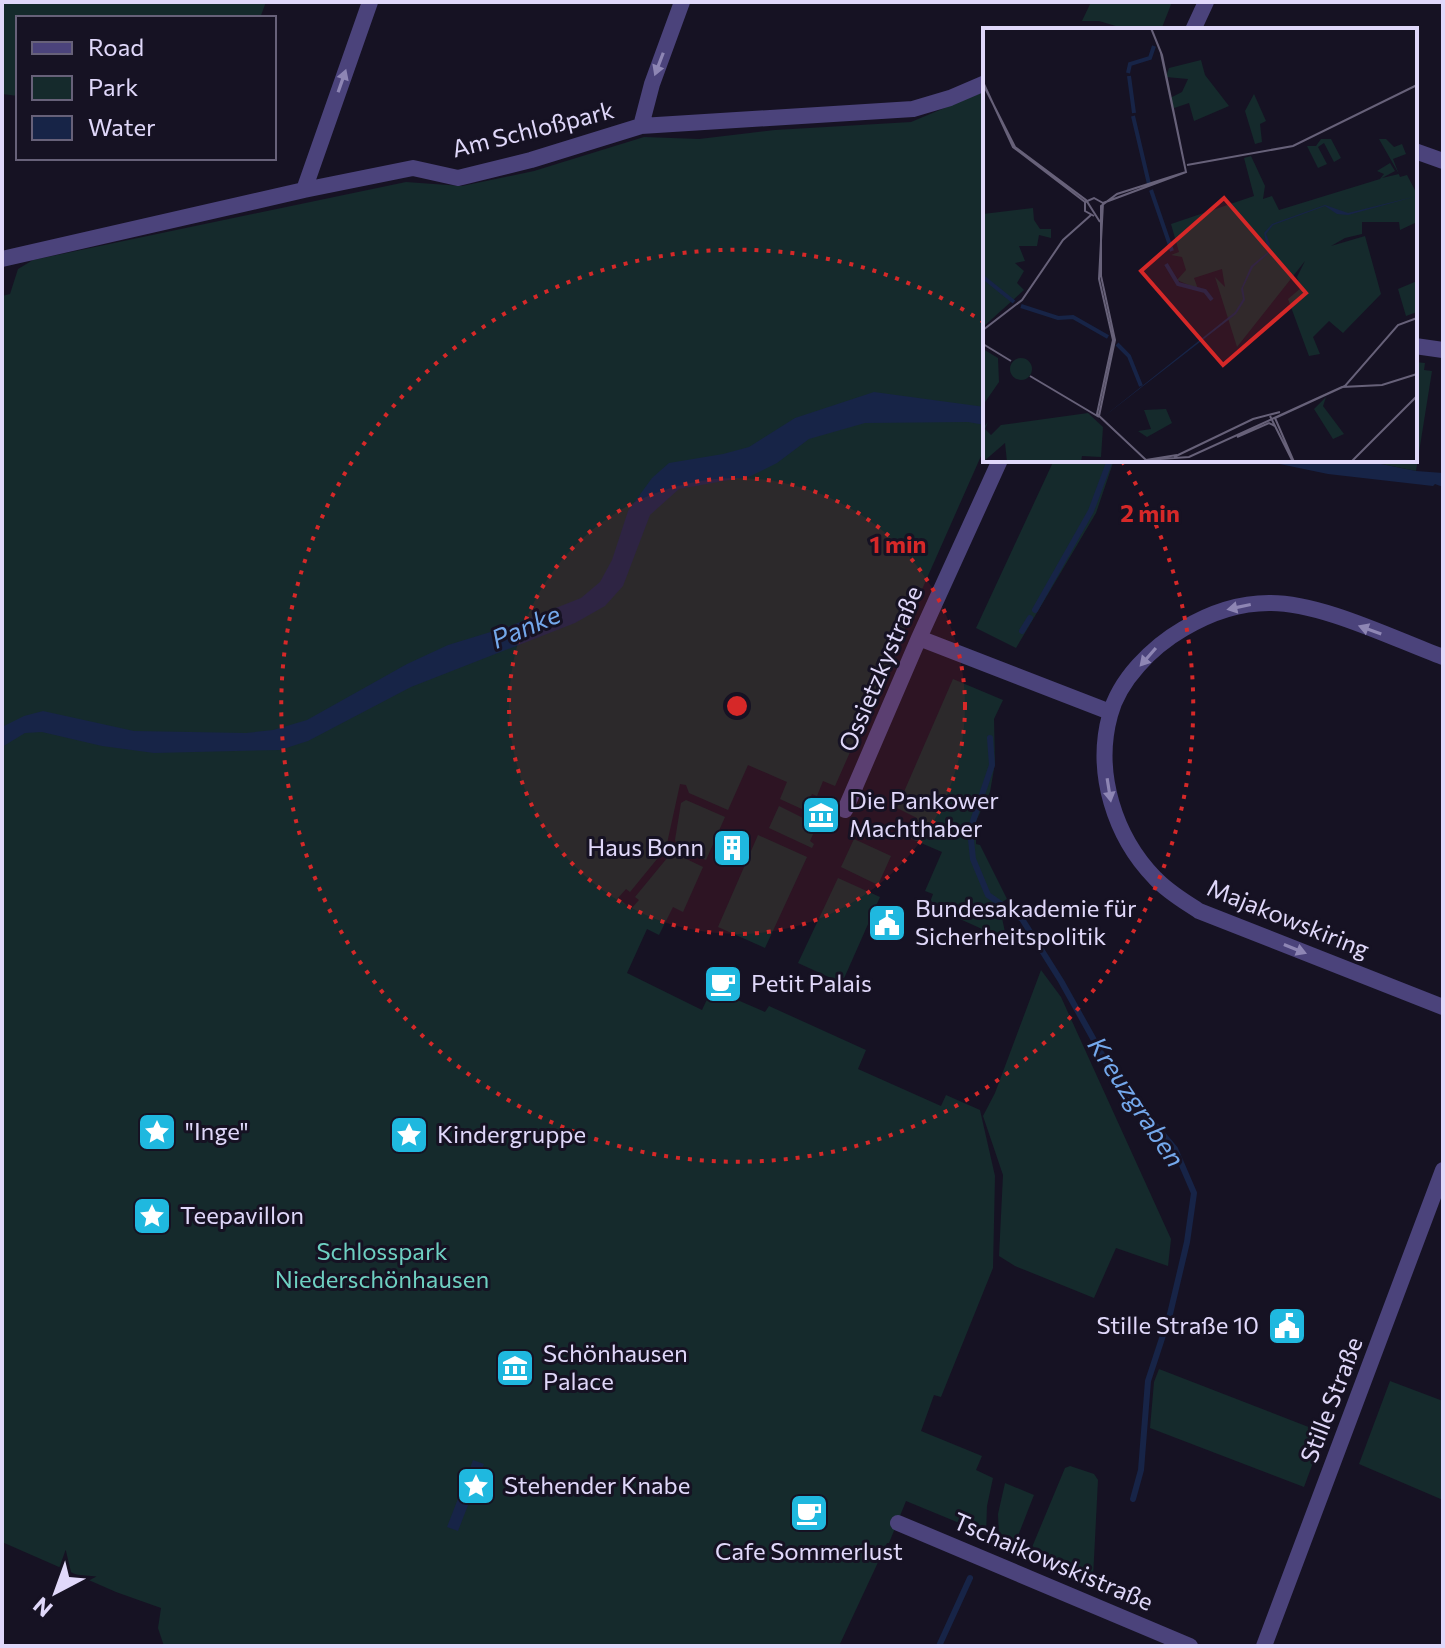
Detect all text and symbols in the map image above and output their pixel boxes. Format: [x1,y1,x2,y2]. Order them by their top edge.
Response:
legend [16,16,276,160]
inset map [983,28,1417,462]
text: Road [88,32,144,61]
one-way arrow [652,52,665,76]
one-way arrow [337,68,349,92]
text: Park [88,72,138,101]
street label: Am Schloßpark [449,94,617,163]
text: Water [88,112,156,141]
text: 2 min [1120,498,1180,527]
text: 1 min [870,529,926,558]
street label: Ossietzkystraße [832,581,928,756]
water label: Panke [486,597,565,654]
one-way arrow [1227,601,1252,614]
one-way arrow [1358,623,1382,636]
one-way arrow [1140,646,1157,666]
centre of rings [723,692,751,720]
one-way arrow [1103,778,1116,803]
place label: Die Pankower Machthaber [849,785,999,842]
museum icon: Die Pankower Machthaber [800,794,842,836]
building icon: Haus Bonn [711,827,753,869]
place label: Haus Bonn [587,832,704,861]
street label: Majakowskiring [1203,872,1374,963]
place label: Bundesakademie für Sicherheitspolitik [915,893,1137,950]
public building icon: Bundesakademie für Sicherheitspolitik [866,902,908,944]
one-way arrow [1283,943,1307,956]
cafe icon: Petit Palais [702,963,744,1005]
place label: Petit Palais [751,968,872,997]
water label: Kreuzgraben [1082,1030,1192,1172]
place icon: "Inge" [136,1111,178,1153]
place icon: Kindergruppe [388,1114,430,1156]
place label: "Inge" [185,1116,249,1145]
place label: Kindergruppe [437,1119,586,1148]
place icon: Teepavillon [131,1195,173,1237]
place label: Teepavillon [180,1200,304,1229]
park label: Schlosspark Niederschönhausen [275,1236,489,1293]
public building icon: Stille Straße 10 [1266,1305,1308,1347]
place label: Stille Straße 10 [1096,1310,1259,1339]
street label: Stille Straße [1293,1333,1368,1466]
place label: Schönhausen Palace [543,1338,688,1395]
museum icon: Schönhausen Palace [494,1347,536,1389]
place icon: Stehender Knabe [455,1465,497,1507]
place label: Stehender Knabe [504,1470,690,1499]
cafe icon: Cafe Sommerlust [788,1492,830,1534]
street label: Tschaikowskistraße [949,1505,1158,1616]
place label: Cafe Sommerlust [715,1536,903,1565]
north arrow [16,1552,96,1632]
text: N [27,1592,58,1623]

